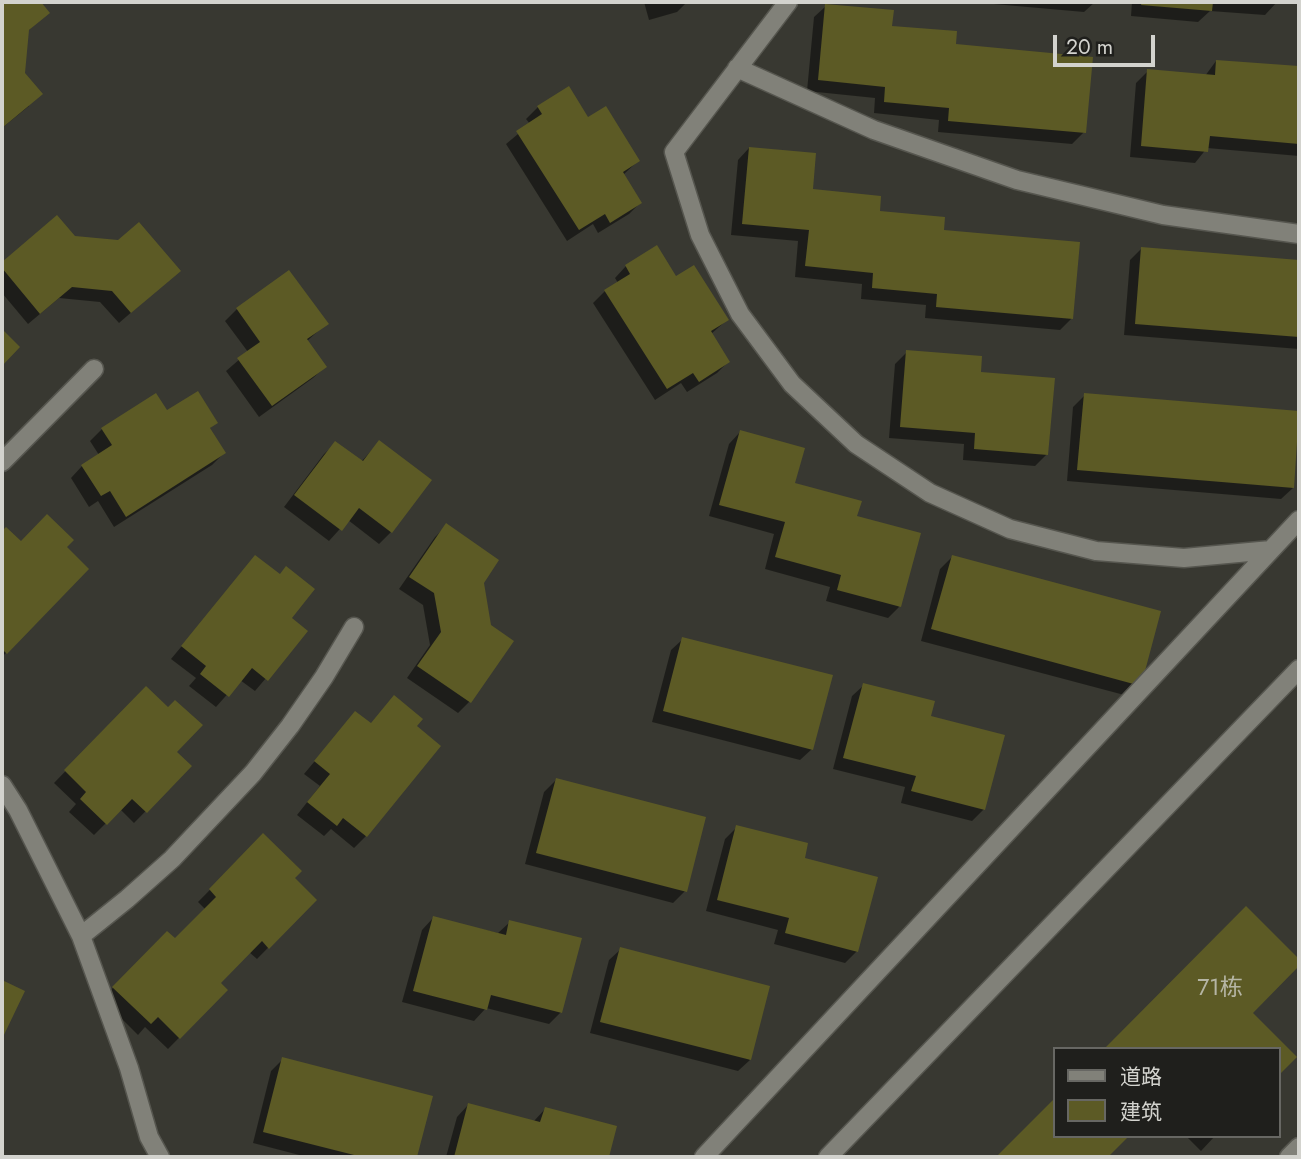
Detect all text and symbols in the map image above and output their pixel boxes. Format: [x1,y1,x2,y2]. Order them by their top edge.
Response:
scale bar [1056,21,1158,65]
text: 20 m [1066,32,1113,62]
house number: 71栋 [1197,975,1243,1003]
legend [1052,1047,1280,1138]
text: 道路 [1120,1062,1162,1092]
text: 建筑 [1120,1097,1162,1127]

